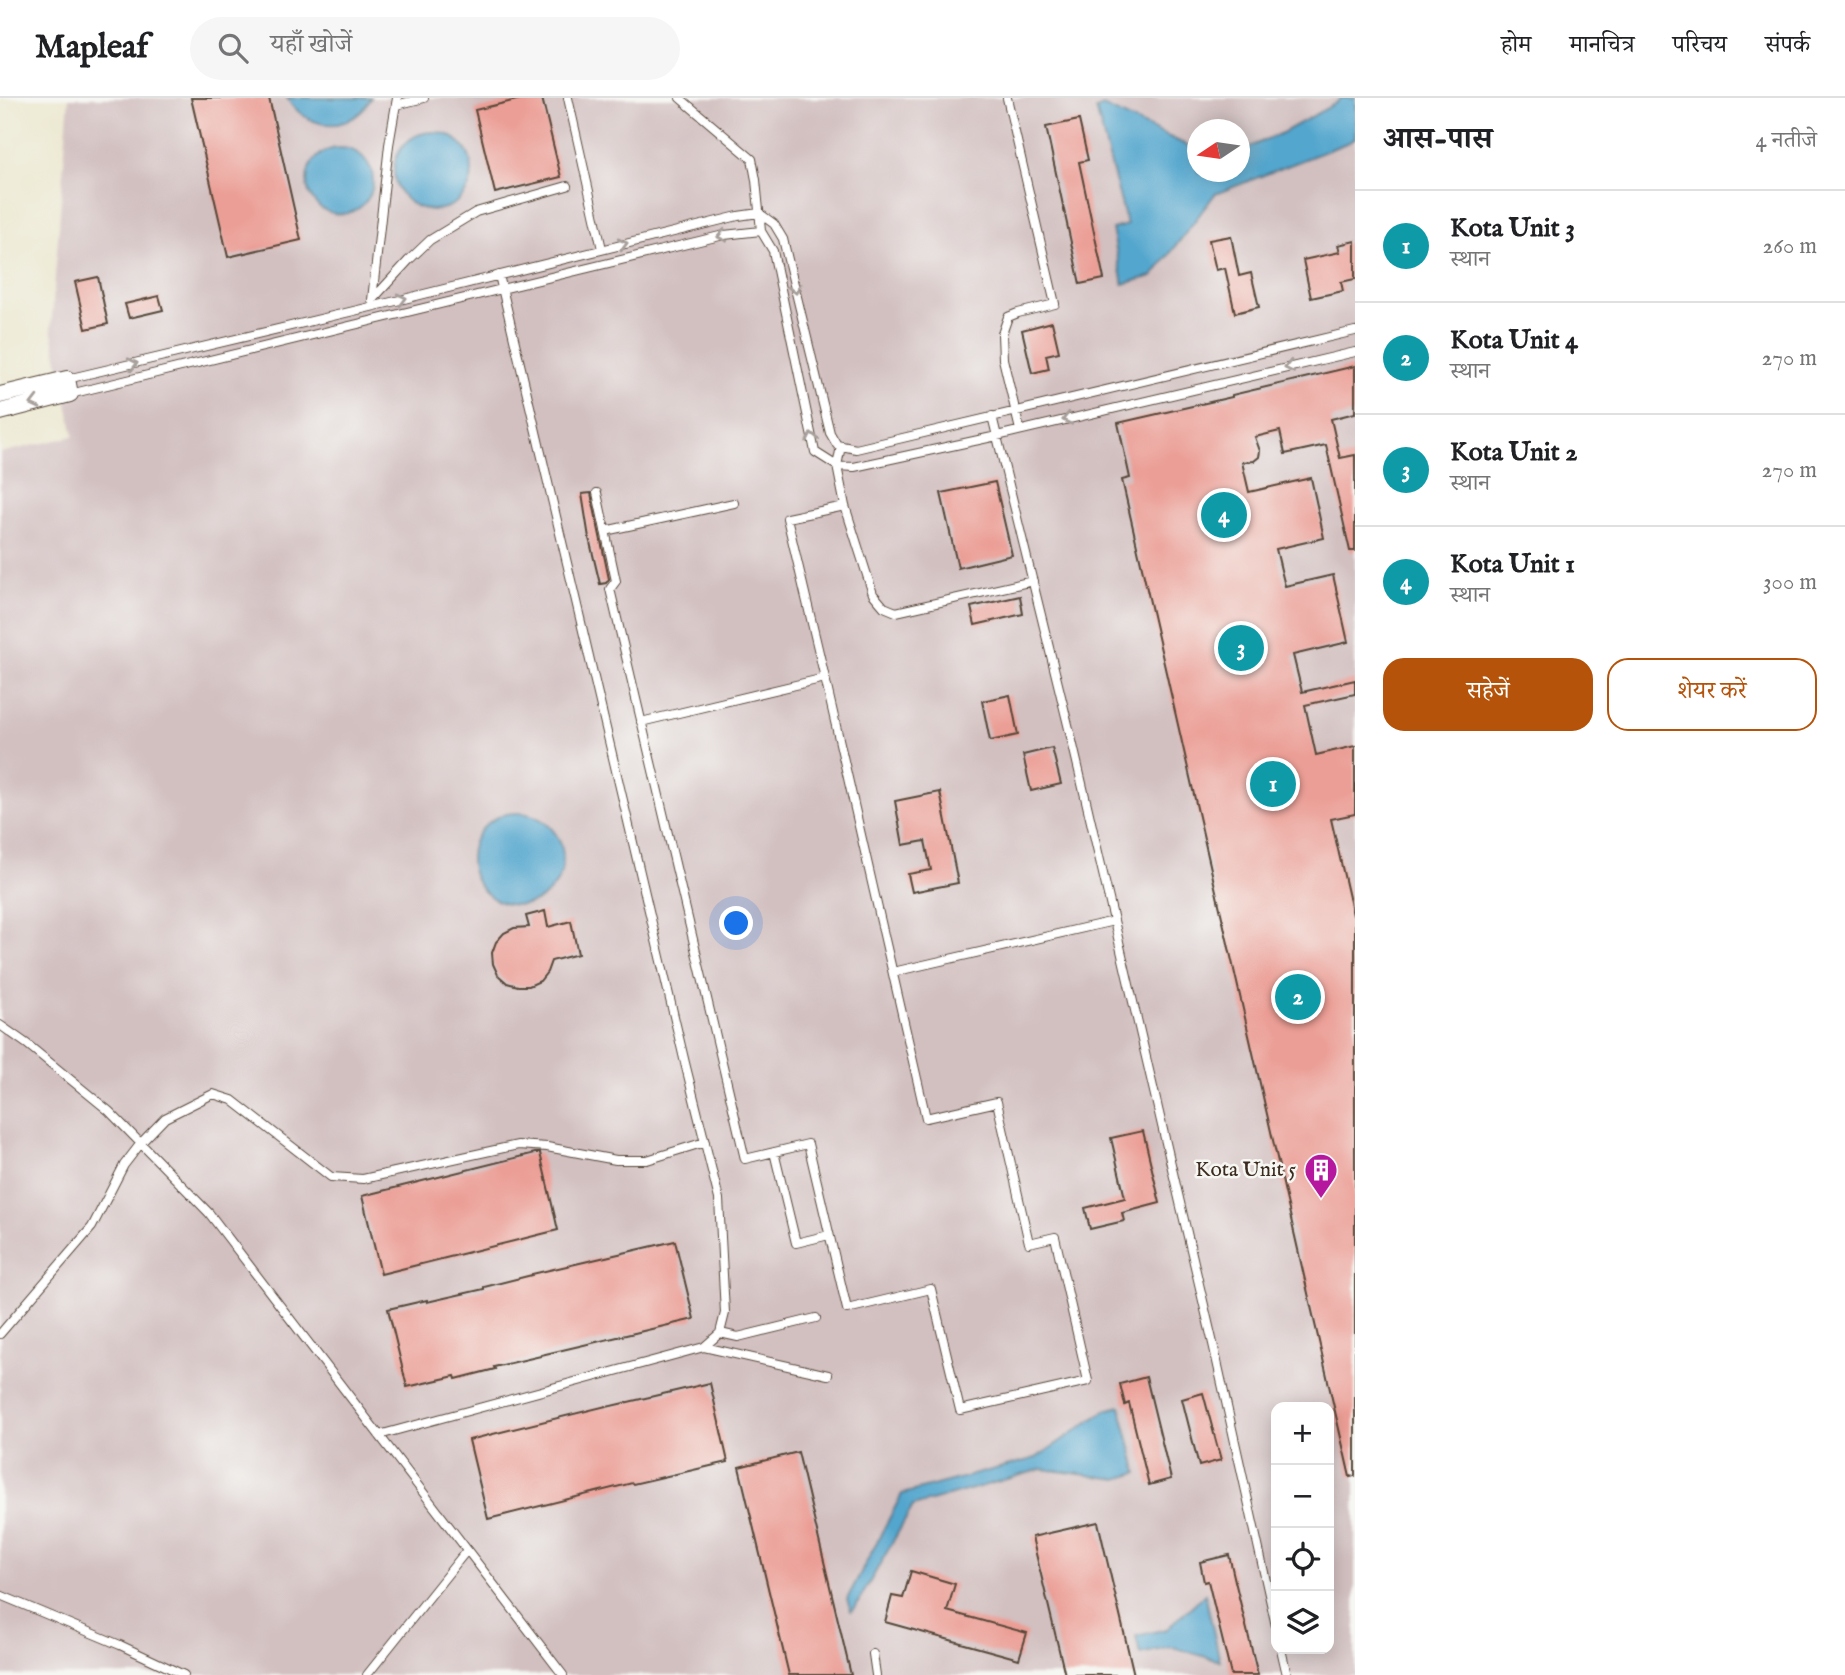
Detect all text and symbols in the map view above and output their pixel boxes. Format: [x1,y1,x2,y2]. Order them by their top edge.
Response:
search box [190,17,680,80]
text: Mapleaf [35,27,148,69]
text: यहाँ खोजें [270,28,352,61]
icon: search [214,29,252,67]
text: होम [1501,30,1531,61]
text: मानचित्र [1569,30,1635,61]
text: परिचय [1673,30,1727,61]
text: संपर्क [1765,30,1810,61]
north arrow [1187,119,1250,182]
text: आस-पास [1383,121,1492,159]
text: 4 नतीजे [1755,126,1817,155]
text: Kota Unit 3 [1450,212,1575,245]
one-way arrow [717,227,729,242]
text: 1 [1402,232,1410,261]
text: 260 m [1762,232,1817,261]
one-way arrow [617,238,629,252]
text: स्थान [1450,245,1490,274]
one-way arrow [787,283,801,295]
one-way arrow [396,293,408,307]
text: Kota Unit 4 [1450,324,1578,357]
text: 2 [1401,344,1411,373]
text: 270 m [1762,344,1817,373]
one-way arrow [127,357,139,372]
text: स्थान [1450,357,1490,386]
one-way arrow [1283,359,1295,374]
one-way arrow [29,395,41,409]
one-way arrow [1061,411,1073,425]
one-way arrow [806,431,821,443]
text: Kota Unit 2 [1450,436,1577,469]
text: 3 [1402,456,1410,485]
text: 270 m [1762,456,1817,485]
text: स्थान [1450,469,1490,498]
pin: 4 [1201,489,1247,541]
text: Kota Unit 1 [1450,548,1575,581]
text: 4 [1400,568,1412,597]
text: 300 m [1763,568,1817,597]
text: स्थान [1450,581,1490,610]
pin: 3 [1218,622,1264,674]
button: सहेजें [1383,658,1593,731]
button: शेयर करें [1607,658,1817,731]
pin: 1 [1250,758,1296,810]
your location [719,906,753,940]
pin: 2 [1275,971,1321,1023]
building icon: Kota Unit 5 [1302,1151,1340,1200]
place label: Kota Unit 5 [1195,1157,1296,1184]
map controls [1271,1402,1334,1654]
button: + [1271,1402,1334,1465]
button: − [1271,1465,1334,1528]
button: locate [1271,1528,1334,1591]
button: layers [1271,1591,1334,1654]

